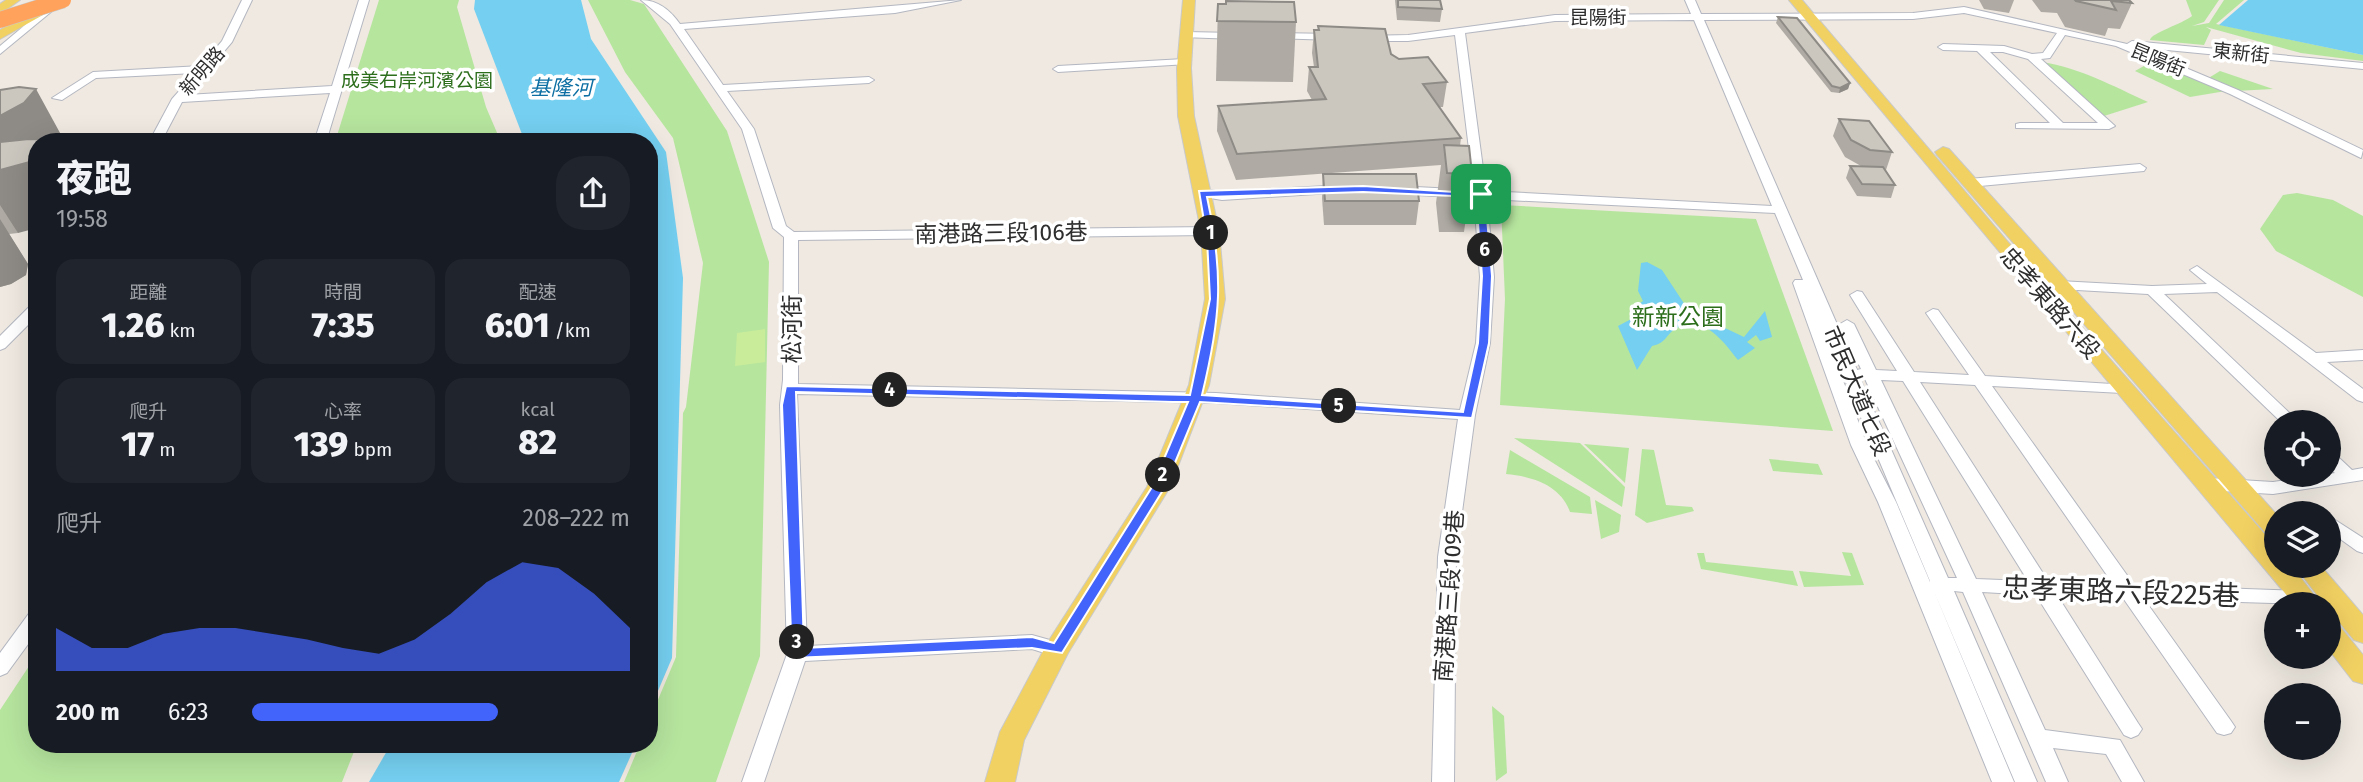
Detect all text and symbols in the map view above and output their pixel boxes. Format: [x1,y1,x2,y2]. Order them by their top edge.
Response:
street label: 昆陽街 [1569,6,1627,29]
street label: 昆陽街 [2127,39,2189,81]
street label: 東新街 [2211,39,2271,67]
street label: 新明路 [175,42,229,100]
park label: 成美右岸河濱公園 [341,69,493,92]
water label: 基隆河 [530,75,596,101]
text: 夜跑 [56,156,132,202]
button: share [556,156,630,230]
pin [1451,164,1511,224]
icon: arrive [1462,175,1500,213]
text: 19:58 [56,205,108,233]
pin: 1 [1194,216,1228,250]
street label: 南港路三段106巷 [914,217,1088,249]
text: 1 [1206,221,1215,244]
pin: 6 [1468,232,1502,268]
text: 6 [1479,238,1490,261]
street label: 忠孝東路六段 [1994,242,2106,364]
text: 距離 [129,281,167,304]
text: 時間 [324,281,362,304]
text: 配速 [519,281,557,304]
street label: 松河街 [778,295,806,364]
park label: 新新公園 [1632,303,1724,331]
text: 1.26 [101,304,164,346]
text: 7:35 [311,304,375,346]
text: 6:01 [485,304,550,346]
text: km [164,319,196,342]
text: /km [550,319,591,342]
street label: 市民大道七段 [1817,322,1897,460]
pin: 4 [872,372,908,408]
text: 4 [884,378,895,401]
pin: 5 [1322,388,1356,424]
text: 5 [1333,394,1344,417]
text: kcal [521,398,555,421]
text: 爬升 [129,400,167,423]
text: 心率 [324,400,362,423]
map controls [2264,410,2341,760]
button: locate [2264,410,2341,487]
text: 82 [518,421,557,463]
text: 17 [121,423,154,465]
text: 139 [294,423,348,465]
text: m [154,438,176,461]
text: bpm [348,438,392,461]
pin: 2 [1146,458,1180,492]
text: 2 [1158,463,1167,486]
button: layers [2264,501,2341,578]
text: 208–222 m [523,504,630,532]
text: 爬升 [56,509,102,537]
street label: 南港路三段109巷 [1429,509,1469,683]
street label: 忠孝東路六段225巷 [2002,571,2240,613]
button: + [2264,592,2341,669]
pin: 3 [780,624,814,660]
text: 3 [792,630,801,653]
button: − [2264,683,2341,760]
text: 200 m [56,698,120,726]
text: 6:23 [168,698,209,726]

